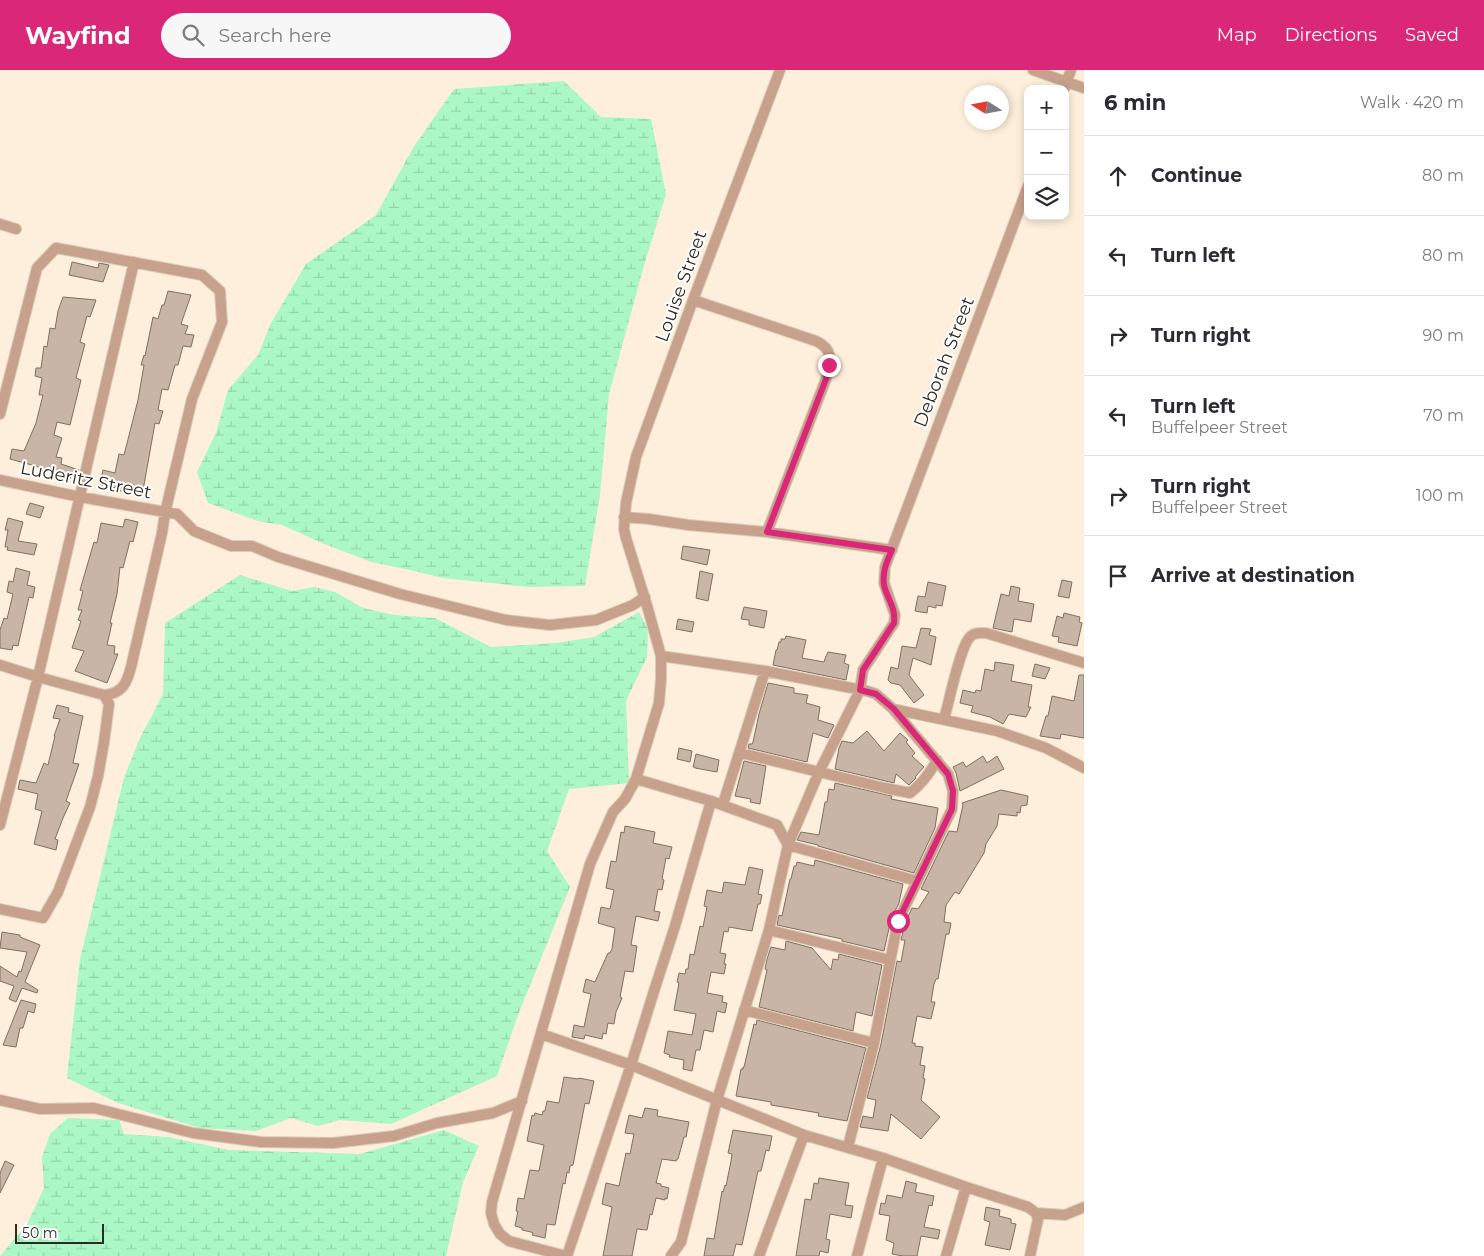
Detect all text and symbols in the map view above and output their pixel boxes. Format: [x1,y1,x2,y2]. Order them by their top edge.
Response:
search box [161,13,511,58]
text: Wayfind [25,21,131,50]
icon: search [179,21,207,49]
text: Search here [219,24,332,47]
text: Map [1217,24,1257,46]
text: Directions [1285,24,1377,46]
text: Saved [1405,24,1459,46]
north arrow [964,85,1009,130]
map controls [1024,85,1069,220]
button: + [1024,85,1069,130]
text: 6 min [1104,90,1166,115]
text: Walk · 420 m [1360,93,1464,112]
button: − [1024,130,1069,175]
icon: ahead [1104,162,1132,190]
text: Continue [1151,164,1242,187]
text: 80 m [1422,166,1464,185]
button: layers [1024,175,1069,220]
street label: Louise Street [651,227,711,345]
icon: left [1104,242,1132,270]
text: Turn left [1151,244,1236,267]
text: 80 m [1422,246,1464,265]
street label: Deborah Street [909,294,979,430]
icon: right [1104,322,1132,350]
text: Turn right [1151,324,1251,347]
text: 90 m [1422,326,1464,345]
route end [818,354,841,377]
text: Turn left [1151,395,1236,418]
icon: left [1104,402,1132,430]
text: 70 m [1423,406,1464,425]
text: Buffelpeer Street [1151,418,1288,437]
street label: Luderitz Street [19,457,153,503]
text: Turn right [1151,475,1251,498]
icon: right [1104,482,1132,510]
text: 100 m [1416,486,1464,505]
text: Buffelpeer Street [1151,498,1288,517]
icon: arrive [1104,562,1132,590]
text: Arrive at destination [1151,564,1355,587]
route start [887,910,910,933]
scale bar [15,1221,104,1244]
text: 50 m [22,1224,58,1242]

